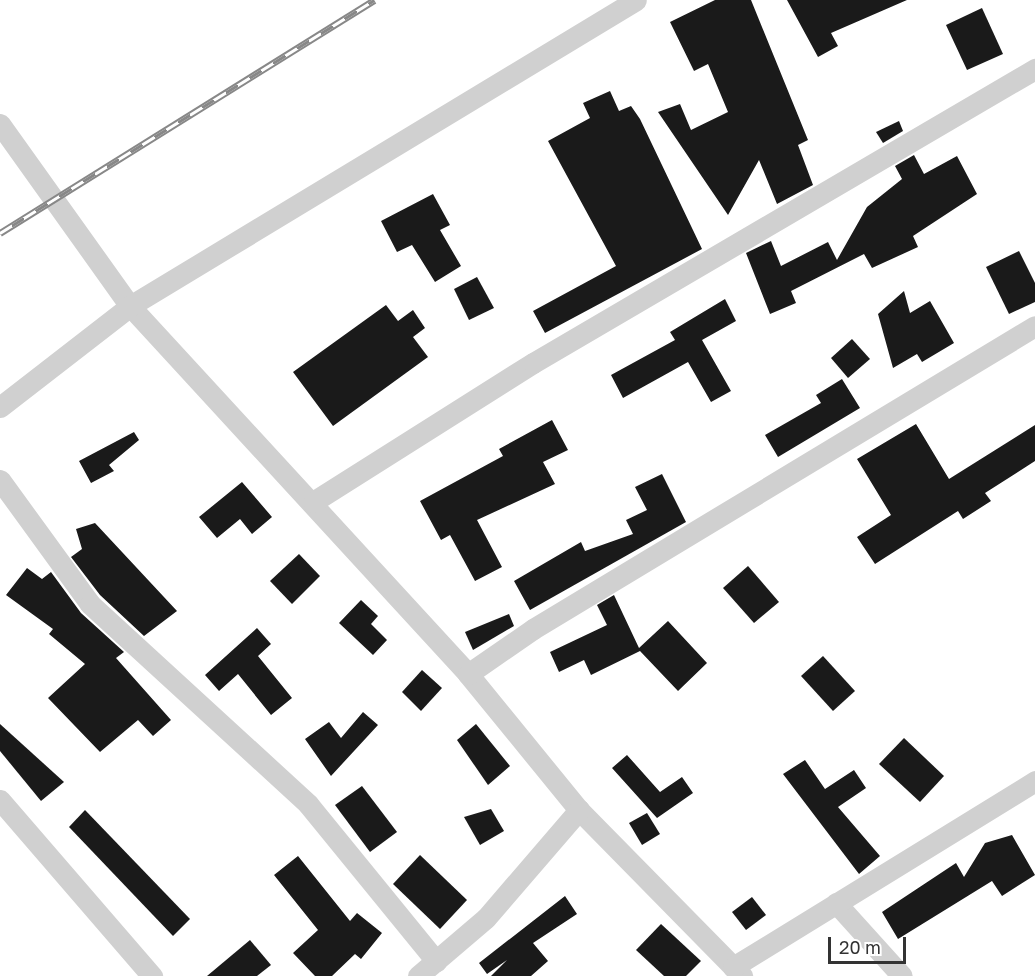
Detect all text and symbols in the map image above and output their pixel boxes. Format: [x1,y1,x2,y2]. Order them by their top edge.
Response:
scale bar [831,925,909,963]
text: 20 m [839,936,881,958]

